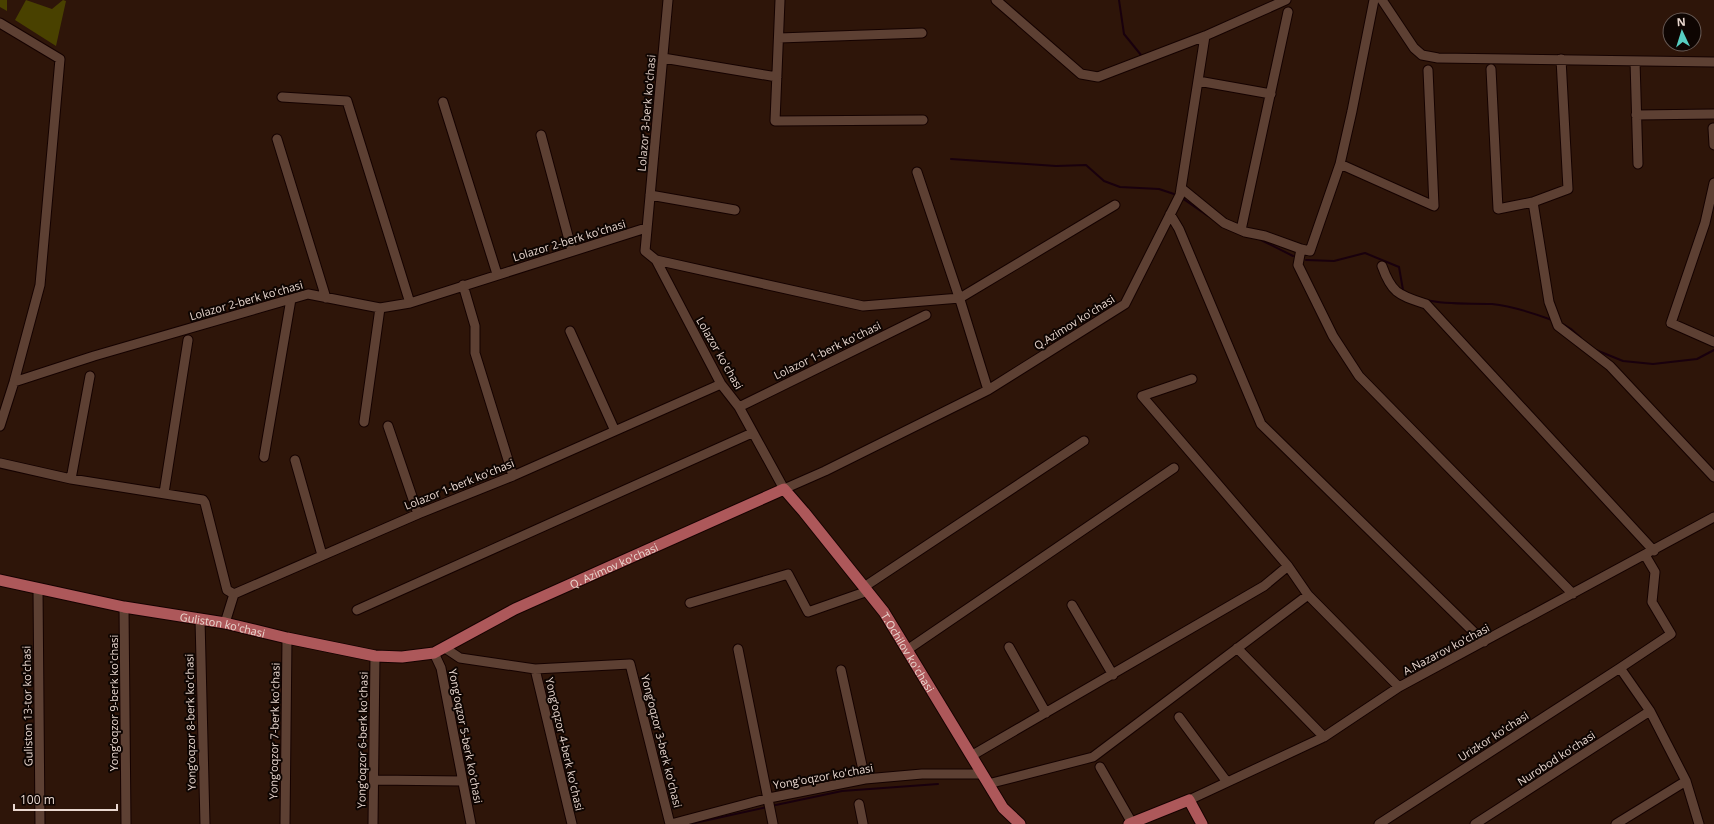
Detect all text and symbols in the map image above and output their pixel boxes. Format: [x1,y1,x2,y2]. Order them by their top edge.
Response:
north arrow [1662,12,1702,52]
text: N [1676,14,1686,29]
street label: Lolazor 3-berk ko'chasi [633,54,659,172]
street label: Lolazor 2-berk ko'chasi [511,216,627,264]
street label: Lolazor 2-berk ko'chasi [188,277,304,323]
street label: Q.Azimov ko'chasi [1031,291,1117,353]
street label: Lolazor ko'chasi [693,314,747,392]
street label: Lolazor 1-berk ko'chasi [771,318,883,382]
street label: Lolazor 1-berk ko'chasi [402,455,516,513]
street label: Q. Azimov ko'chasi [567,539,660,591]
street label: Guliston ko'chasi [179,608,267,640]
street label: T.Ochilov ko'chasi [878,609,938,695]
street label: A.Nazarov ko'chasi [1400,620,1492,678]
street label: Yong‘oqzor 9-berk ko'chasi [106,635,121,771]
street label: Guliston 13-tor ko'chasi [18,646,36,766]
street label: Yong‘oqzor 8-berk ko'chasi [181,654,199,790]
street label: Yong‘oqzor 7-berk ko'chasi [265,663,283,799]
street label: Yong‘oqzor 5-berk ko'chasi [446,667,486,805]
street label: Yong‘oqzor 6-berk ko'chasi [353,672,371,808]
street label: Yong‘oqzor 3-berk ko'chasi [638,673,686,809]
street label: Yong‘oqzor 4-berk ko'chasi [542,676,588,812]
street label: Urizkor ko'chasi [1455,708,1531,764]
street label: Nurobod ko'chasi [1514,727,1598,789]
street label: Yong'oqzor ko'chasi [772,760,874,792]
scale bar [14,786,117,812]
text: 100 m [20,791,55,808]

